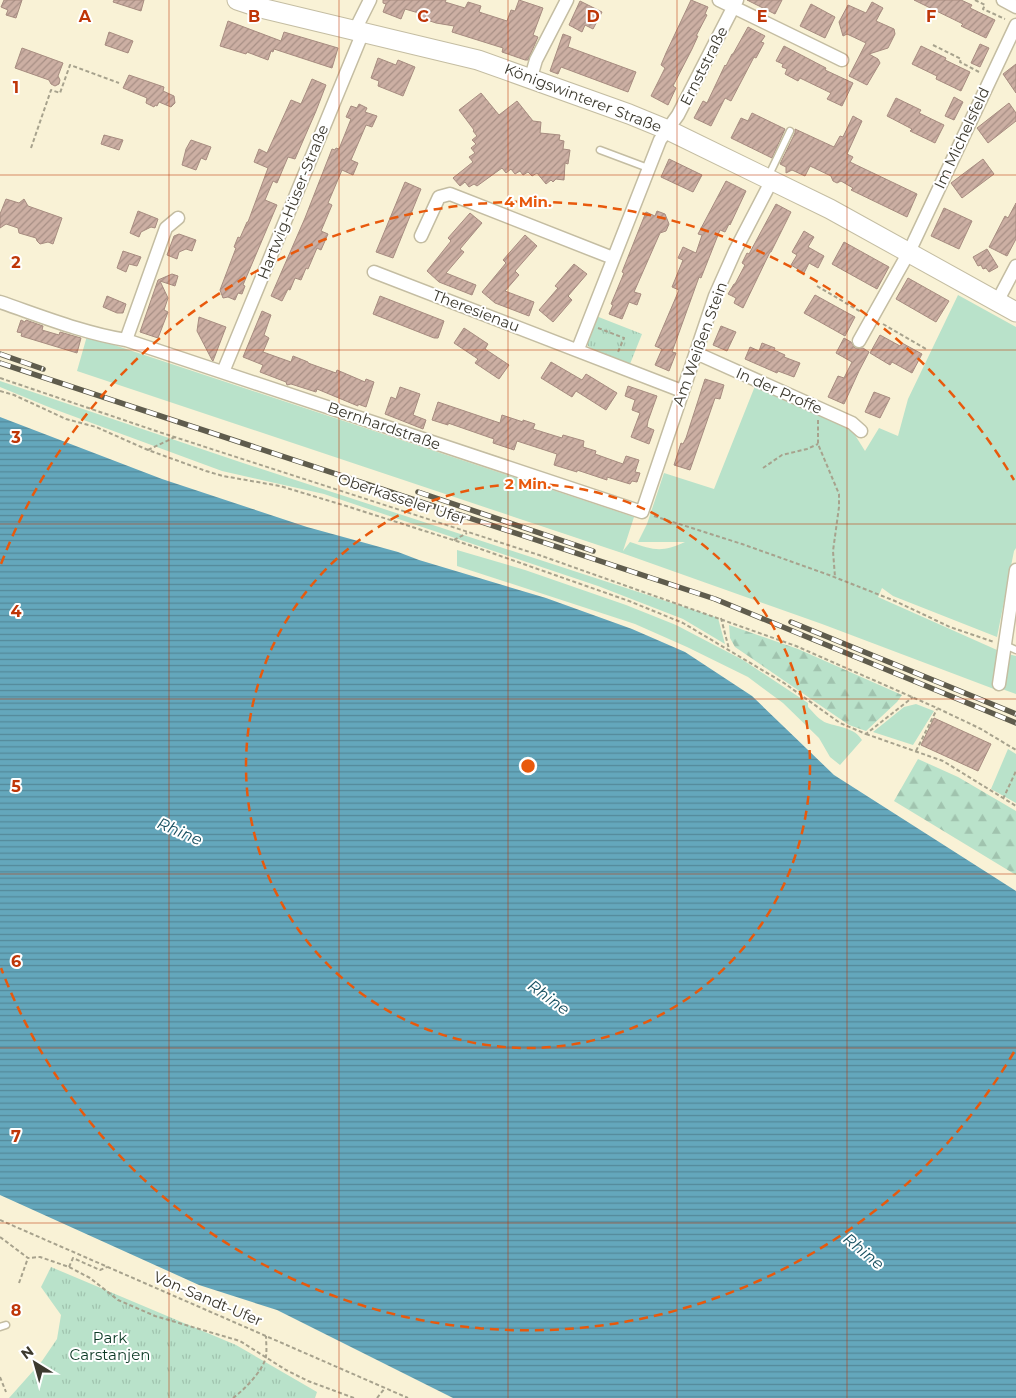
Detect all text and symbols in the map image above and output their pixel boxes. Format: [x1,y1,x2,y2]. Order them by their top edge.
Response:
text: A [78,7,92,26]
text: B [248,7,260,26]
text: C [417,7,429,26]
text: D [586,7,600,26]
text: E [757,7,767,26]
text: F [926,7,936,26]
street label: Ernststraße [676,23,732,109]
street label: Königswinterer Straße [502,59,665,136]
text: 1 [13,78,19,97]
street label: Im Michelsfeld [930,84,993,192]
street label: Hartwig-Hüser-Straße [253,122,332,282]
text: 4 Min. [504,192,552,211]
text: 2 [11,253,21,272]
street label: Am Weißen Stein [668,279,731,409]
street label: Theresienau [430,285,523,336]
street label: In der Proffe [733,363,825,418]
street label: Bernhardstraße [325,397,443,454]
text: 3 [10,428,21,447]
street label: Oberkasseler Ufer [335,469,469,528]
text: 2 Min. [505,474,551,493]
text: 4 [10,602,22,621]
centre of rings [519,757,537,775]
text: 5 [11,777,21,796]
water label: Rhine [154,813,205,849]
text: 6 [11,952,21,971]
water label: Rhine [524,976,573,1019]
text: 7 [11,1127,21,1146]
water label: Rhine [839,1229,888,1274]
street label: Von-Sandt-Ufer [151,1267,266,1330]
text: 8 [11,1301,21,1320]
park label: Park Carstanjen [70,1328,150,1364]
north arrow [10,1338,60,1388]
text: N [17,1342,37,1363]

